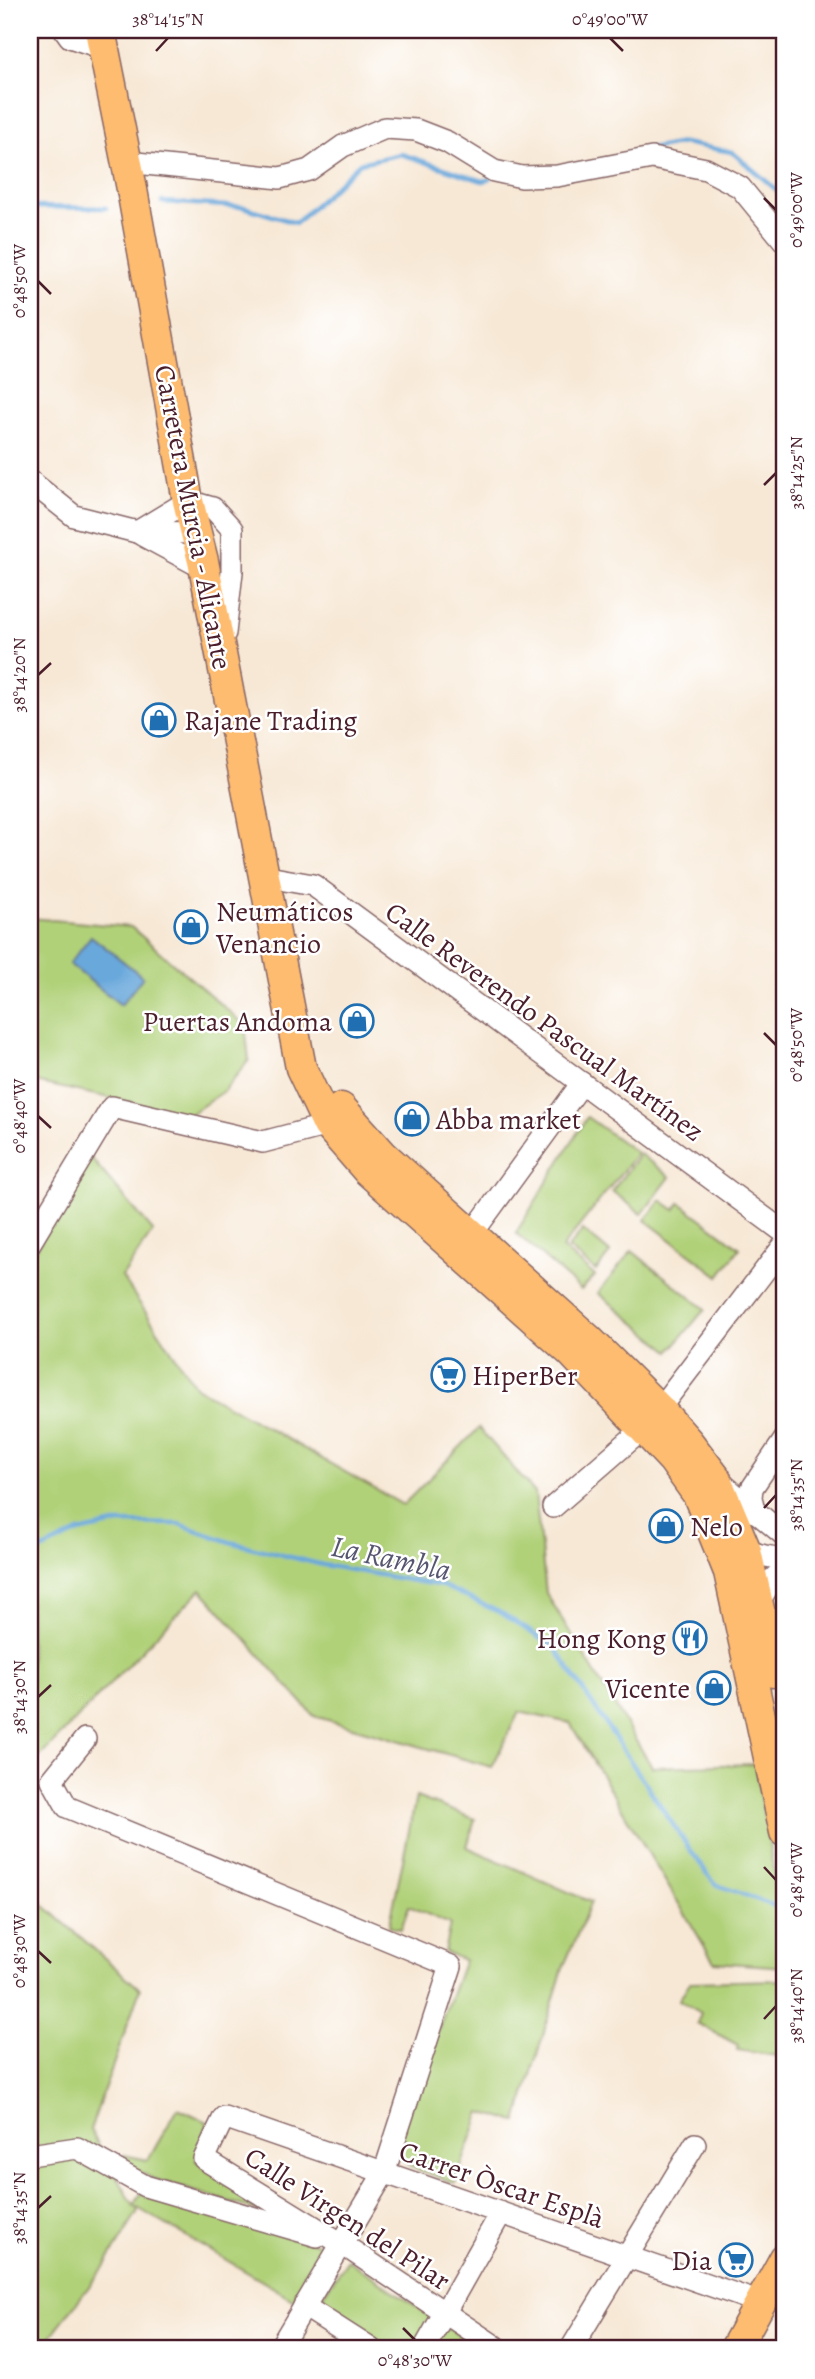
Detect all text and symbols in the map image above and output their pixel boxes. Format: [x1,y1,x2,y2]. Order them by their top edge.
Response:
text: 38°14'15"N [132,7,204,31]
text: 0°49'00"W [572,7,648,31]
text: 0°49'00"W [784,172,808,248]
text: 0°48'50"W [7,244,31,318]
street label: Carretera Murcia - Alicante [145,362,241,673]
text: 38°14'25"N [784,436,808,510]
text: 38°14'20"N [7,637,31,713]
shop icon: Rajane Trading [140,701,178,739]
place label: Rajane Trading [184,702,357,740]
place label: Neumáticos Venancio [215,893,353,963]
street label: Calle Reverendo Pascual Martínez [377,893,711,1150]
shop icon: Neumáticos Venancio [172,908,210,946]
shop icon: Puertas Andoma [338,1002,376,1040]
place label: Puertas Andoma [143,1003,332,1041]
text: 0°48'50"W [784,1008,808,1082]
text: 0°48'40"W [7,1078,31,1153]
shop icon: Abba market [393,1100,431,1138]
place label: Abba market [435,1101,581,1139]
supermarket icon: HiperBer [429,1356,467,1394]
place label: HiperBer [472,1357,578,1395]
text: 38°14'35"N [784,1459,808,1531]
shop icon: Nelo [647,1507,685,1545]
place label: Nelo [690,1508,743,1546]
water label: La Rambla [328,1526,454,1590]
restaurant icon: Hong Kong [671,1619,709,1657]
place label: Hong Kong [537,1620,666,1658]
text: 38°14'30"N [7,1660,31,1734]
shop icon: Vicente [695,1669,733,1707]
place label: Vicente [604,1670,690,1708]
text: 0°48'40"W [784,1842,808,1917]
text: 0°48'30"W [7,1914,31,1988]
text: 38°14'40"N [784,1968,808,2044]
street label: Carrer Òscar Esplà [394,2132,609,2238]
street label: Calle Virgen del Pilar [237,2138,458,2300]
text: 38°14'35"N [7,2172,31,2244]
supermarket icon: Dia [717,2241,755,2279]
place label: Dia [671,2242,712,2280]
text: 0°48'30"W [378,2348,452,2372]

